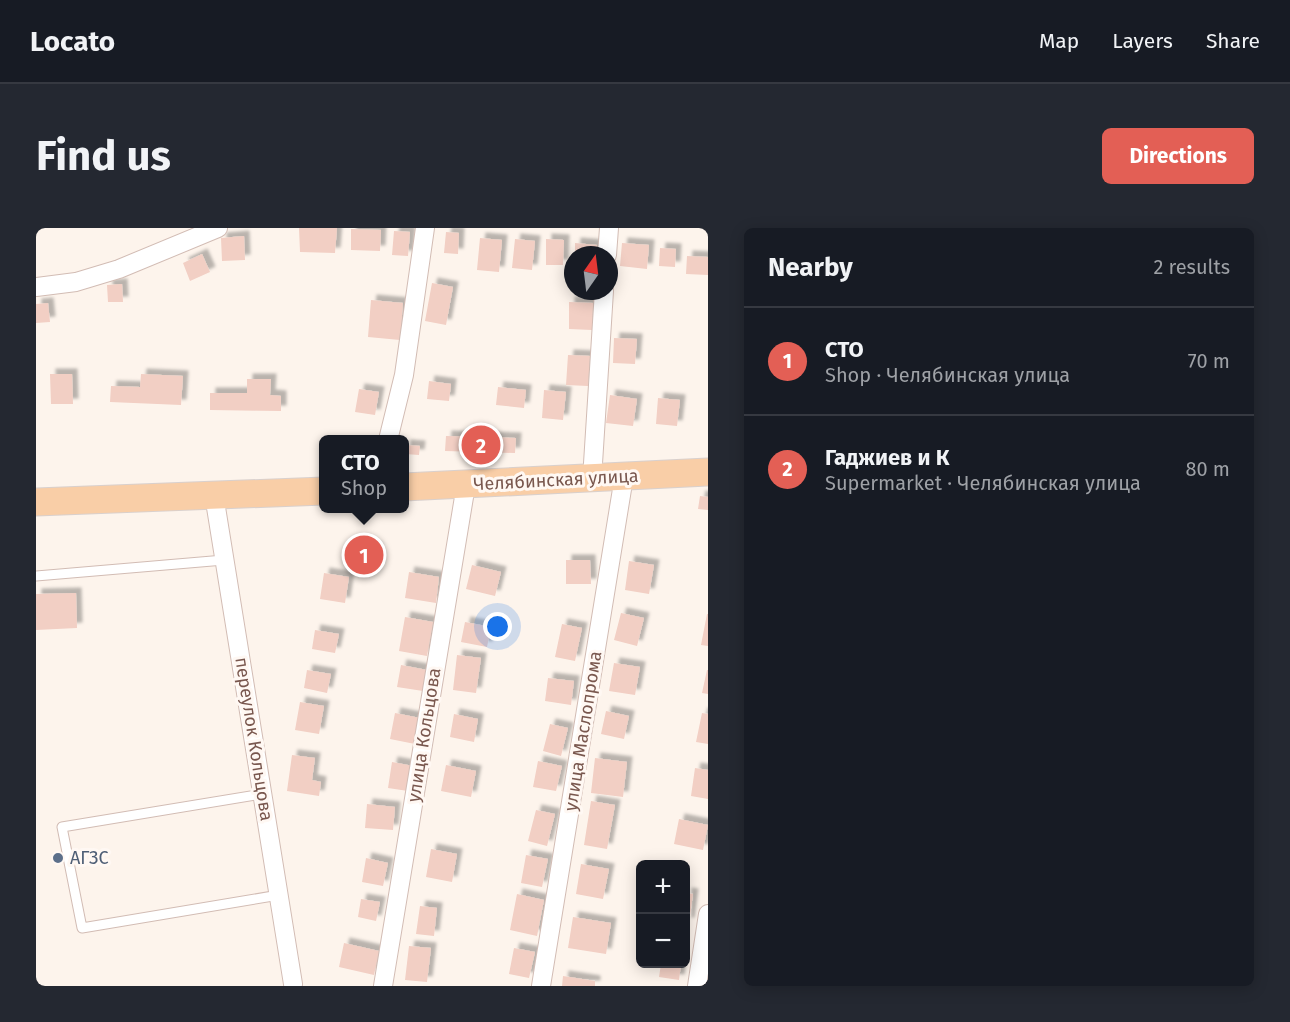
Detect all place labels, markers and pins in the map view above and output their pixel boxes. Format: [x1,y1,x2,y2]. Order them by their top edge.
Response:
pin: 2 [462,422,500,468]
pin: 1 [344,532,384,578]
place label: АГЗС [70,847,109,869]
marker: АГЗС [51,851,65,865]

